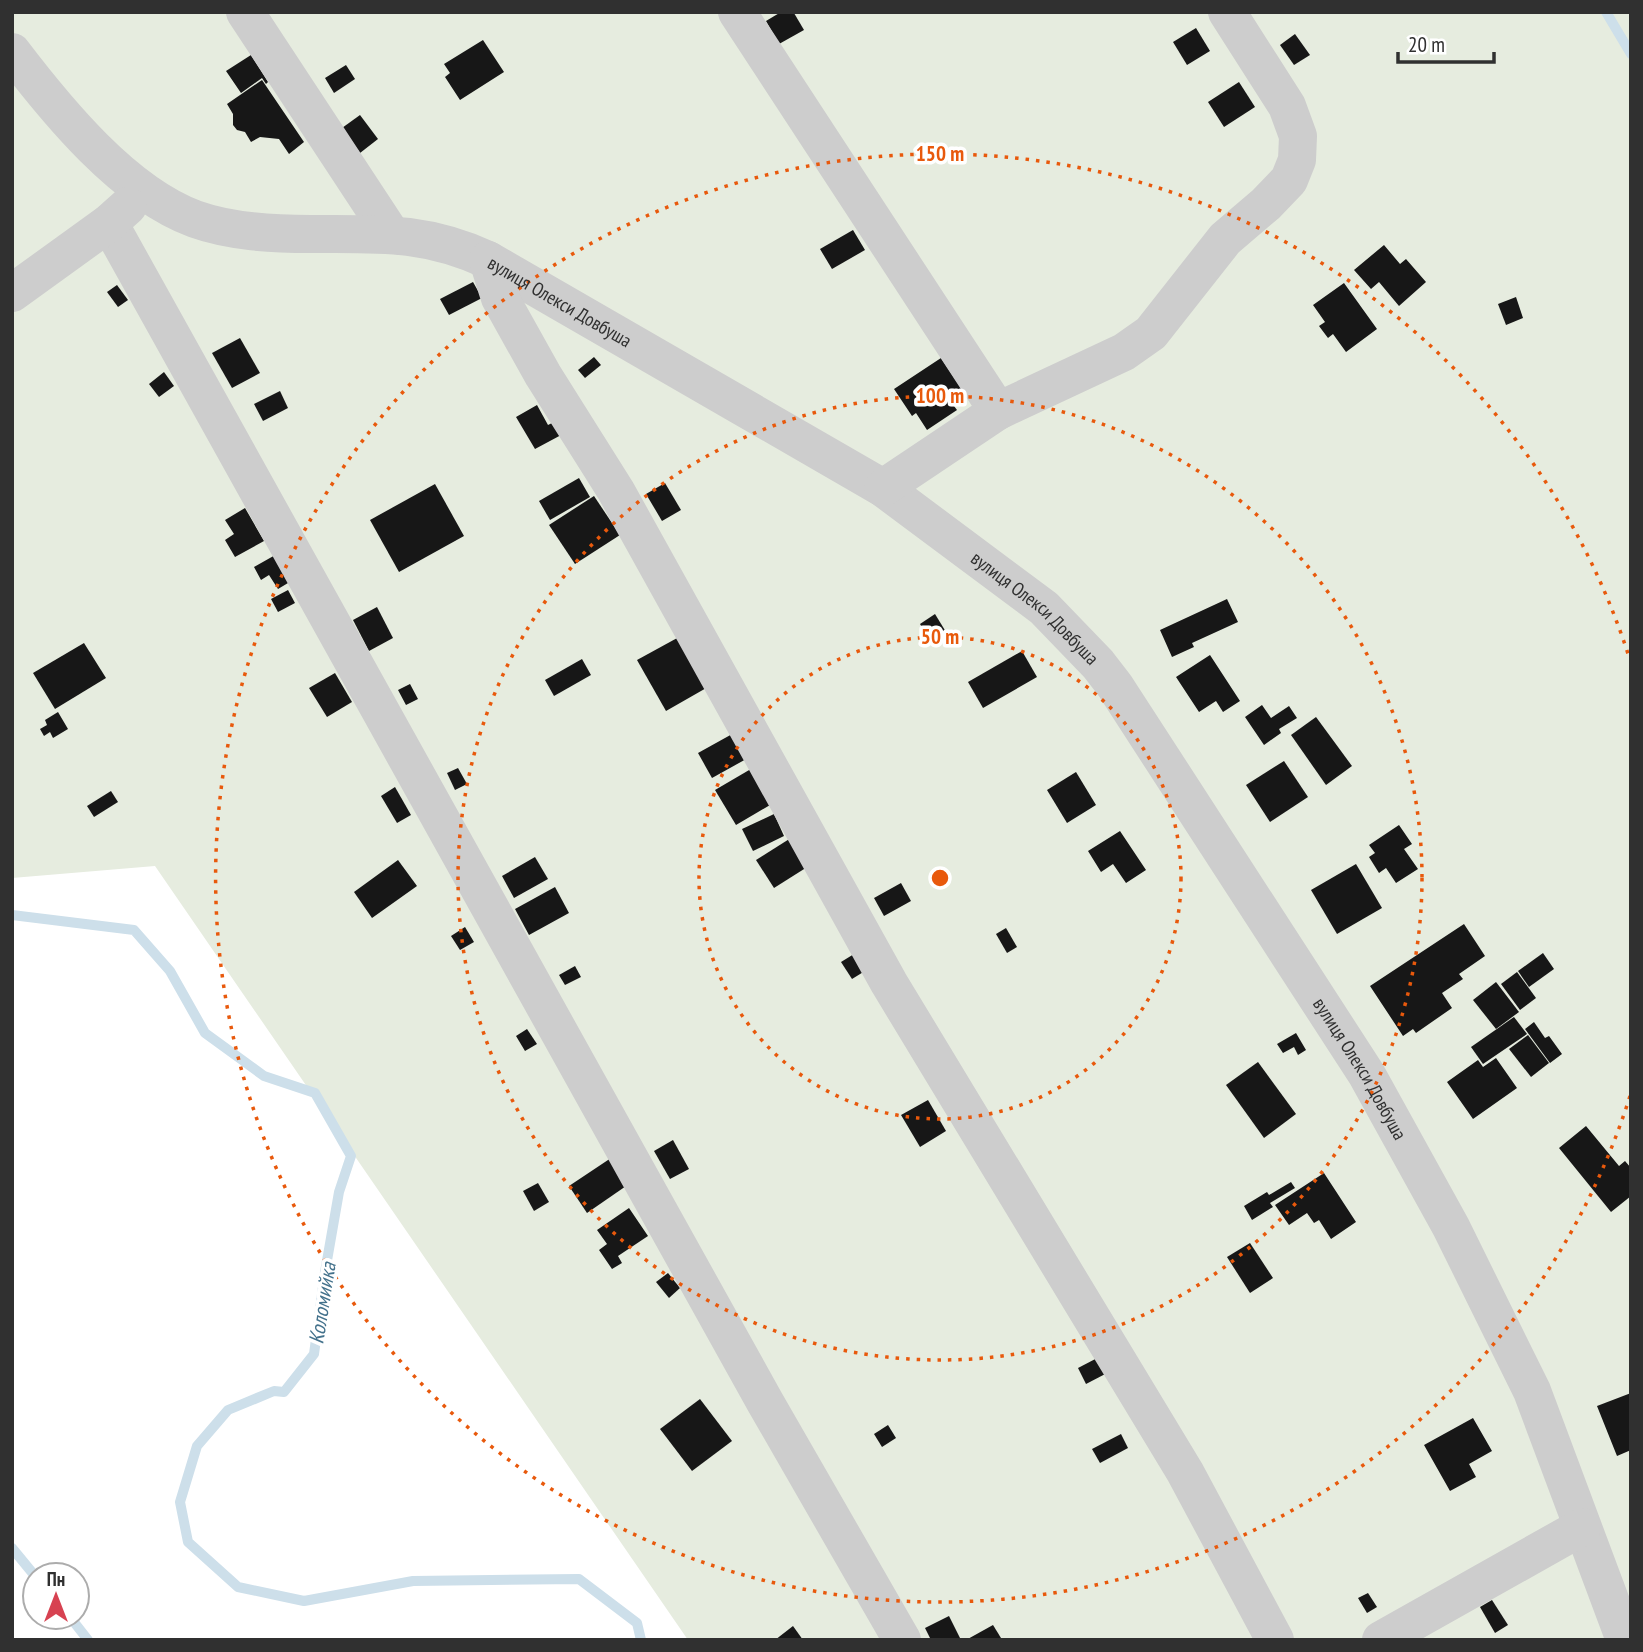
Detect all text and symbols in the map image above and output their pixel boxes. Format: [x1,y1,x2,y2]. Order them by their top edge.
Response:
scale bar [1398,21,1494,65]
text: 20 m [1408,31,1445,58]
text: 150 m [916,140,964,167]
street label: вулиця Олекси Довбуша [484,251,636,352]
text: 100 m [916,382,964,409]
street label: вулиця Олекси Довбуша [966,546,1104,670]
text: 50 m [921,623,959,650]
centre of rings [928,866,952,890]
street label: вулиця Олекси Довбуша [1308,993,1412,1144]
water label: Коломийка [302,1259,342,1346]
north arrow [21,1561,91,1631]
text: Пн [47,1567,65,1591]

